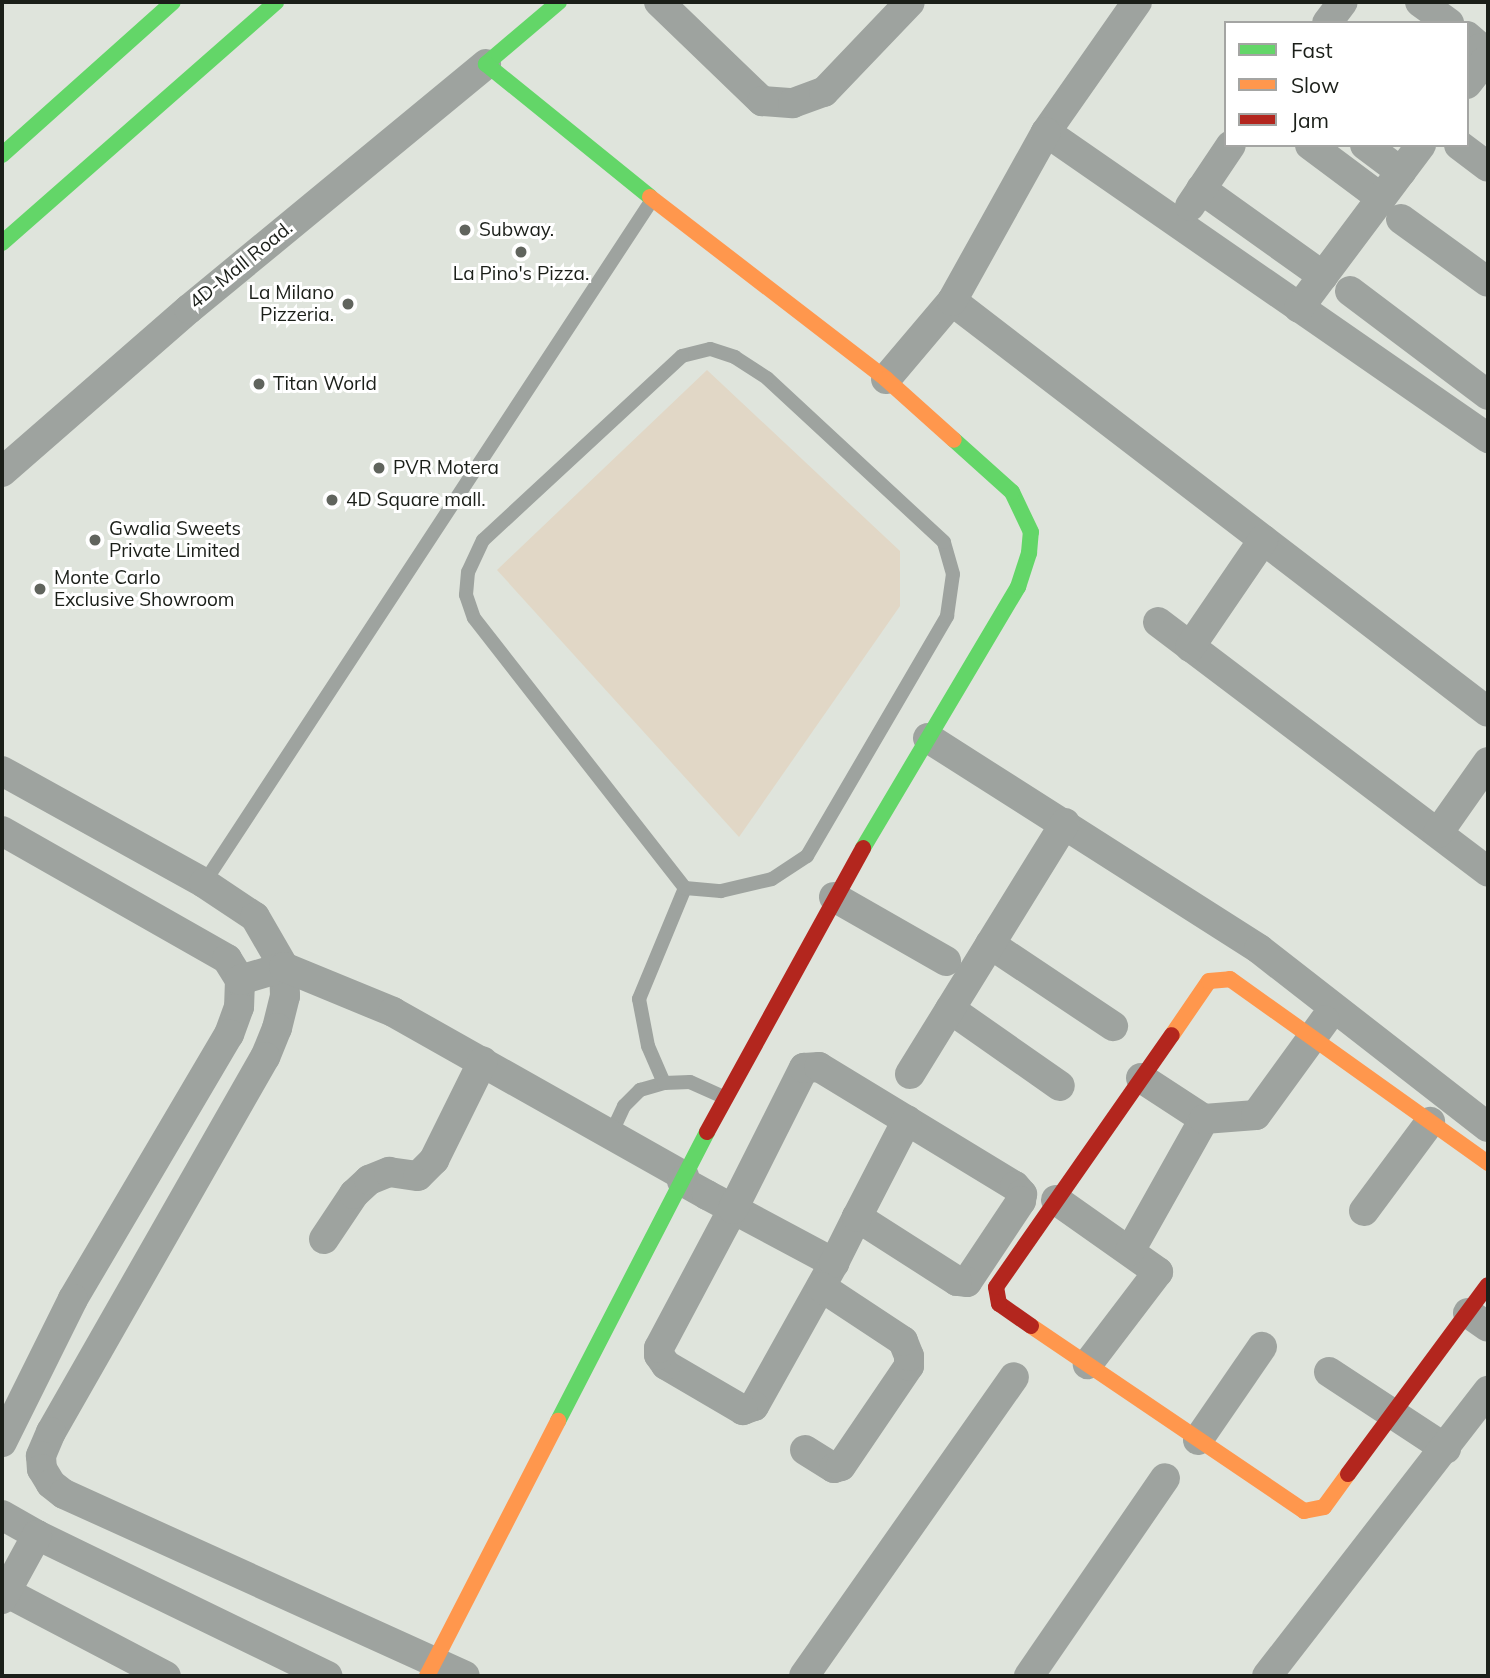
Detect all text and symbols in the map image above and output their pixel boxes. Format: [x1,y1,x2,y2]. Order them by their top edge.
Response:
legend [1224,21,1469,147]
text: Fast [1291,37,1333,63]
text: Slow [1291,72,1339,98]
text: Jam [1291,107,1329,133]
street label: 4D-Mall Road. [185,216,297,314]
place label: Subway. [479,219,554,241]
marker: Subway. [457,222,473,238]
marker: La Pino's Pizza. [513,244,529,260]
place label: La Pino's Pizza. [453,263,589,285]
place label: La Milano Pizzeria. [249,282,334,326]
marker: La Milano Pizzeria. [340,296,356,312]
place label: Titan World [273,373,377,395]
marker: Titan World [251,376,267,392]
place label: PVR Motera [393,457,499,479]
marker: PVR Motera [371,460,387,476]
place label: 4D Square mall. [346,489,486,511]
marker: 4D Square mall. [324,492,340,508]
place label: Gwalia Sweets Private Limited [109,518,241,562]
marker: Gwalia Sweets Private Limited [87,532,103,548]
place label: Monte Carlo Exclusive Showroom [54,567,235,611]
marker: Monte Carlo Exclusive Showroom [32,581,48,597]

